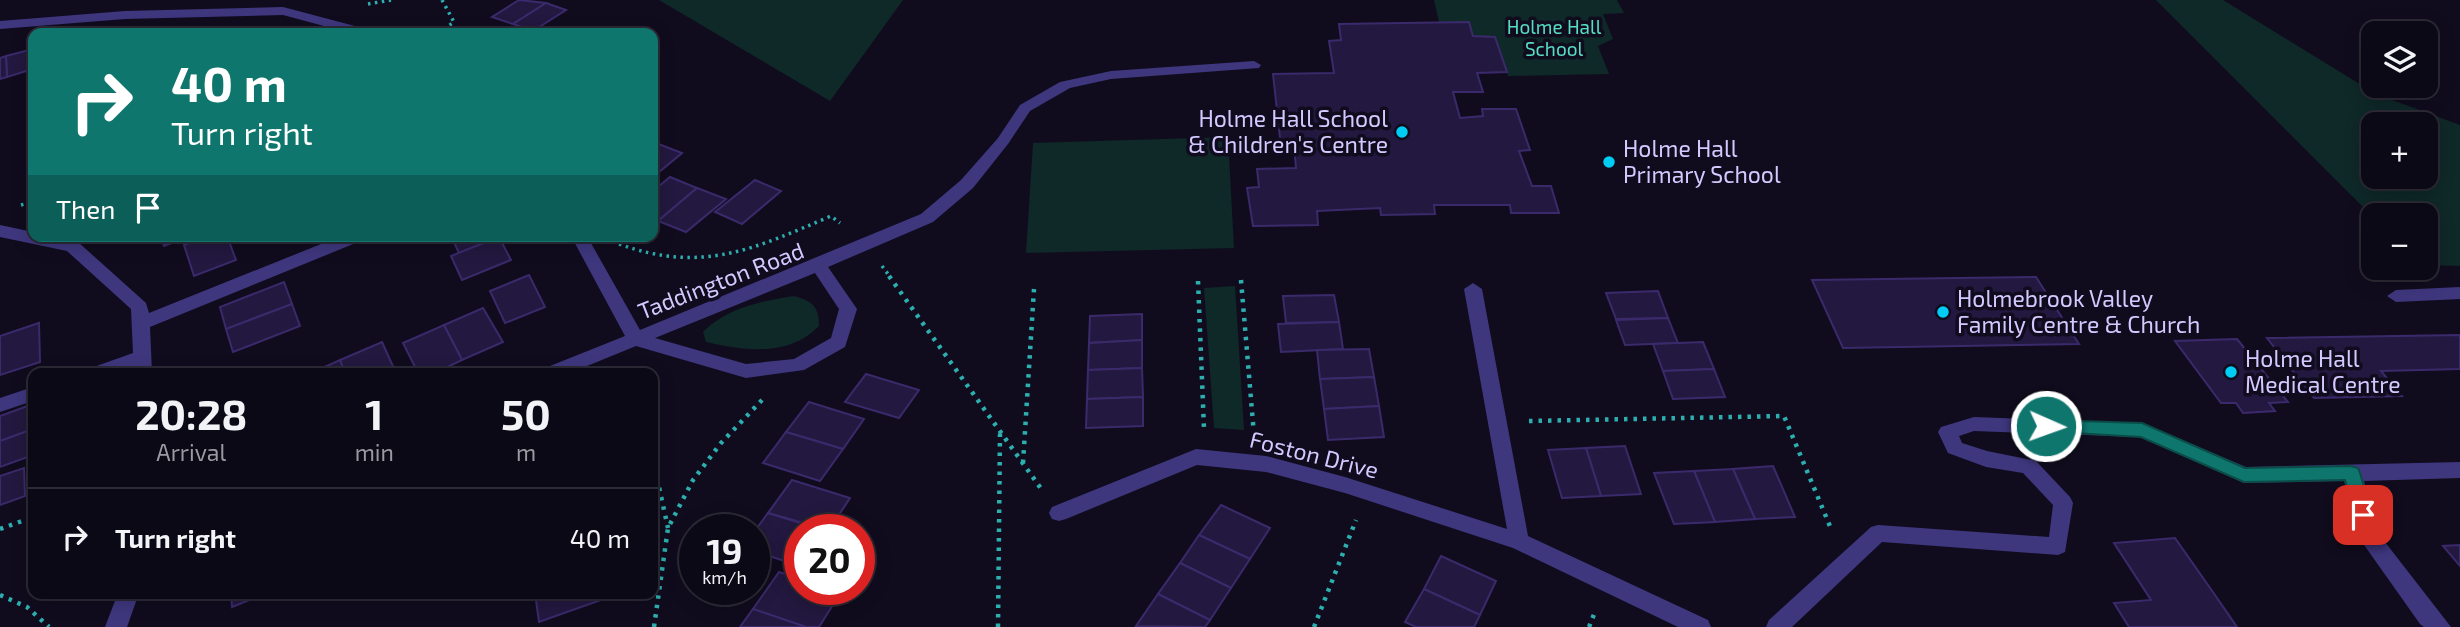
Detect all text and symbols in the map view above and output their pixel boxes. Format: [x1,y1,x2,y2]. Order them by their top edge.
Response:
park label: Holme Hall School [1507,15,1602,60]
map controls [2361,21,2438,280]
button: layers [2361,21,2438,98]
text: 40 m [171,53,287,112]
icon: right [56,56,147,147]
place label: Holme Hall School & Children's Centre [1188,104,1388,158]
button: + [2361,112,2438,189]
text: Turn right [171,113,313,151]
marker: Holme Hall School & Children's Centre [1394,124,1410,140]
place label: Holme Hall Primary School [1623,134,1781,188]
marker: Holme Hall Primary School [1601,154,1617,170]
icon: arrive [129,189,167,227]
text: Then [56,193,115,224]
button: − [2361,203,2438,280]
street label: Taddington Road [634,236,808,325]
place label: Holmebrook Valley Family Centre & Church [1957,284,2200,338]
marker: Holmebrook Valley Family Centre & Church [1935,304,1951,320]
place label: Holme Hall Medical Centre [2245,344,2401,398]
marker: Holme Hall Medical Centre [2223,364,2239,380]
text: 20:28 [135,388,247,438]
text: 1 [365,388,383,438]
text: 50 [501,388,551,438]
position arrow [2009,389,2083,463]
street label: Foston Drive [1247,425,1382,484]
text: Arrival [156,438,226,466]
text: min [355,438,394,466]
text: m [516,438,536,466]
pin [2333,485,2393,545]
icon: arrive [2344,496,2382,534]
speed limit sign: 20 [784,514,875,605]
icon: right [56,518,94,556]
text: Turn right [115,522,236,553]
text: 40 m [570,522,630,553]
text: 19 [707,529,742,571]
text: km/h [702,566,747,588]

